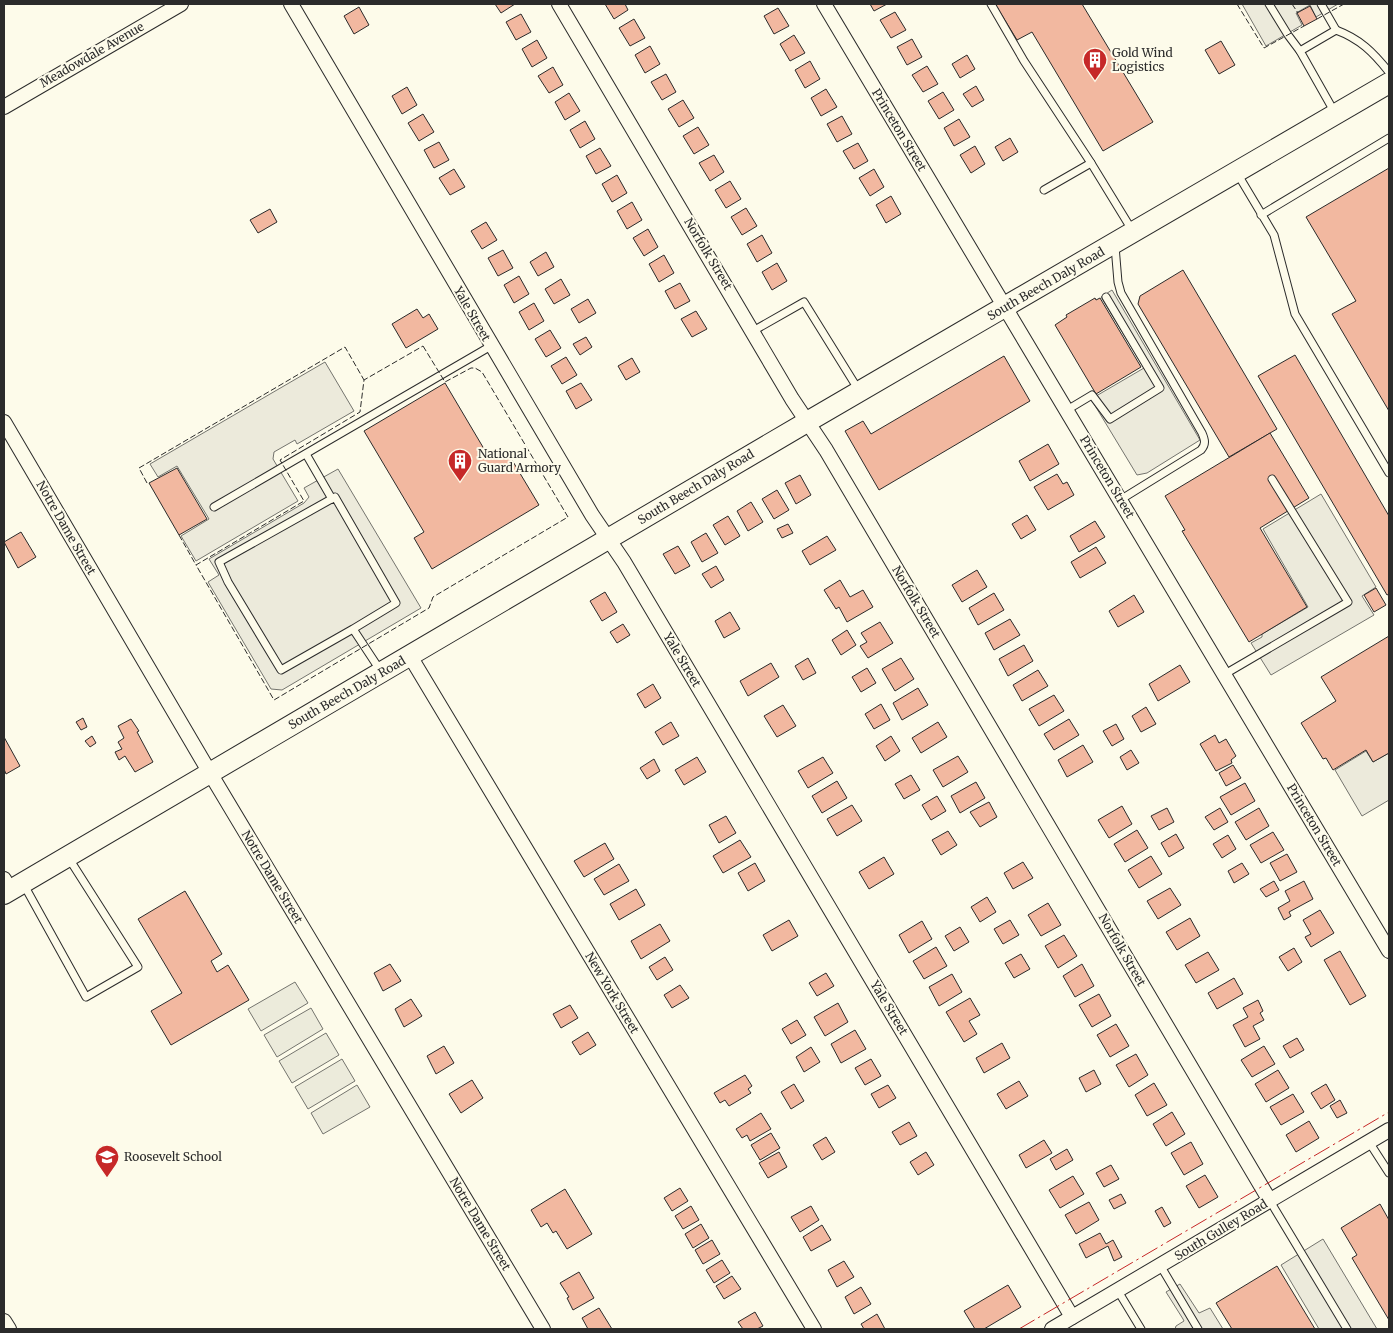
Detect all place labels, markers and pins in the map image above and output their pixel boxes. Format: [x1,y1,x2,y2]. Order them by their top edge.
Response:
place label: Gold Wind Logistics [1112,45,1173,74]
building icon: Gold Wind Logistics [1082,47,1108,81]
place label: National Guard Armory [478,446,561,475]
building icon: National Guard Armory [447,448,473,482]
school or university icon: Roosevelt School [94,1144,120,1178]
place label: Roosevelt School [124,1149,222,1164]

